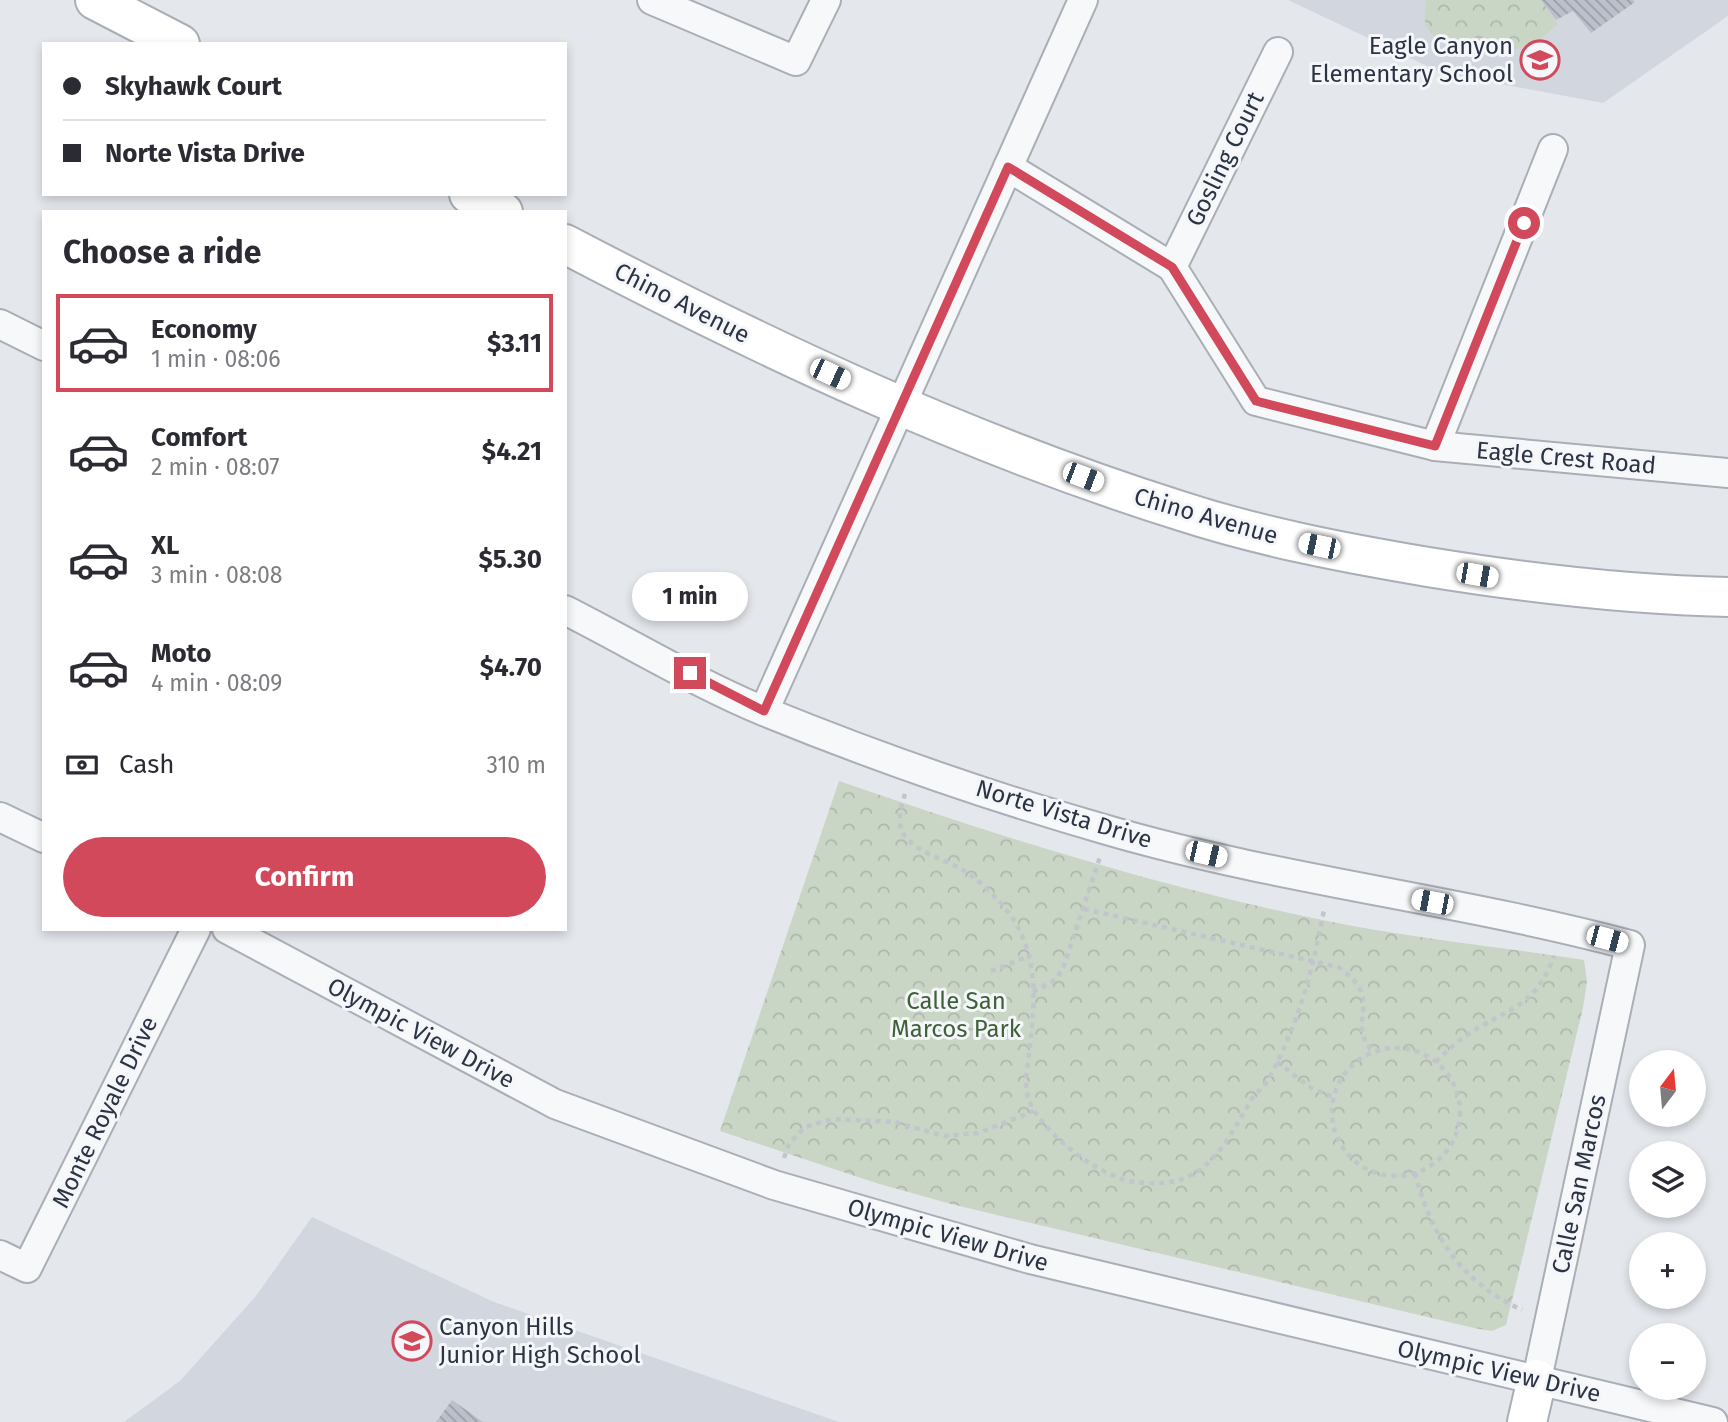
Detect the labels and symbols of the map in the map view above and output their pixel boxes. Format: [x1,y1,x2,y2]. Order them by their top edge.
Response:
place label: Eagle Canyon Elementary School [1310,32,1513,88]
school or university icon: Eagle Canyon Elementary School [1519,39,1561,81]
street label: Gosling Court [1180,87,1270,231]
route start [1508,207,1540,239]
street label: Chino Avenue [610,257,754,349]
car [807,356,854,392]
street label: Eagle Crest Road [1475,436,1657,480]
car [1060,460,1107,494]
street label: Chino Avenue [1131,482,1281,550]
car [1297,531,1342,561]
car [1455,561,1500,589]
callout: 1 min [632,572,748,620]
route end [674,657,706,689]
street label: Norte Vista Drive [972,774,1156,854]
car [1184,839,1229,869]
car [1410,888,1455,916]
car [1584,923,1631,955]
street label: Olympic View Drive [323,972,519,1094]
park label: Calle San Marcos Park [891,987,1022,1043]
street label: Monte Royale Drive [47,1012,163,1212]
north arrow [1629,1050,1706,1127]
street label: Calle San Marcos [1546,1092,1612,1276]
street label: Olympic View Drive [844,1193,1052,1277]
place label: Canyon Hills Junior High School [439,1313,640,1369]
school or university icon: Canyon Hills Junior High School [391,1320,433,1362]
street label: Olympic View Drive [1395,1334,1603,1408]

